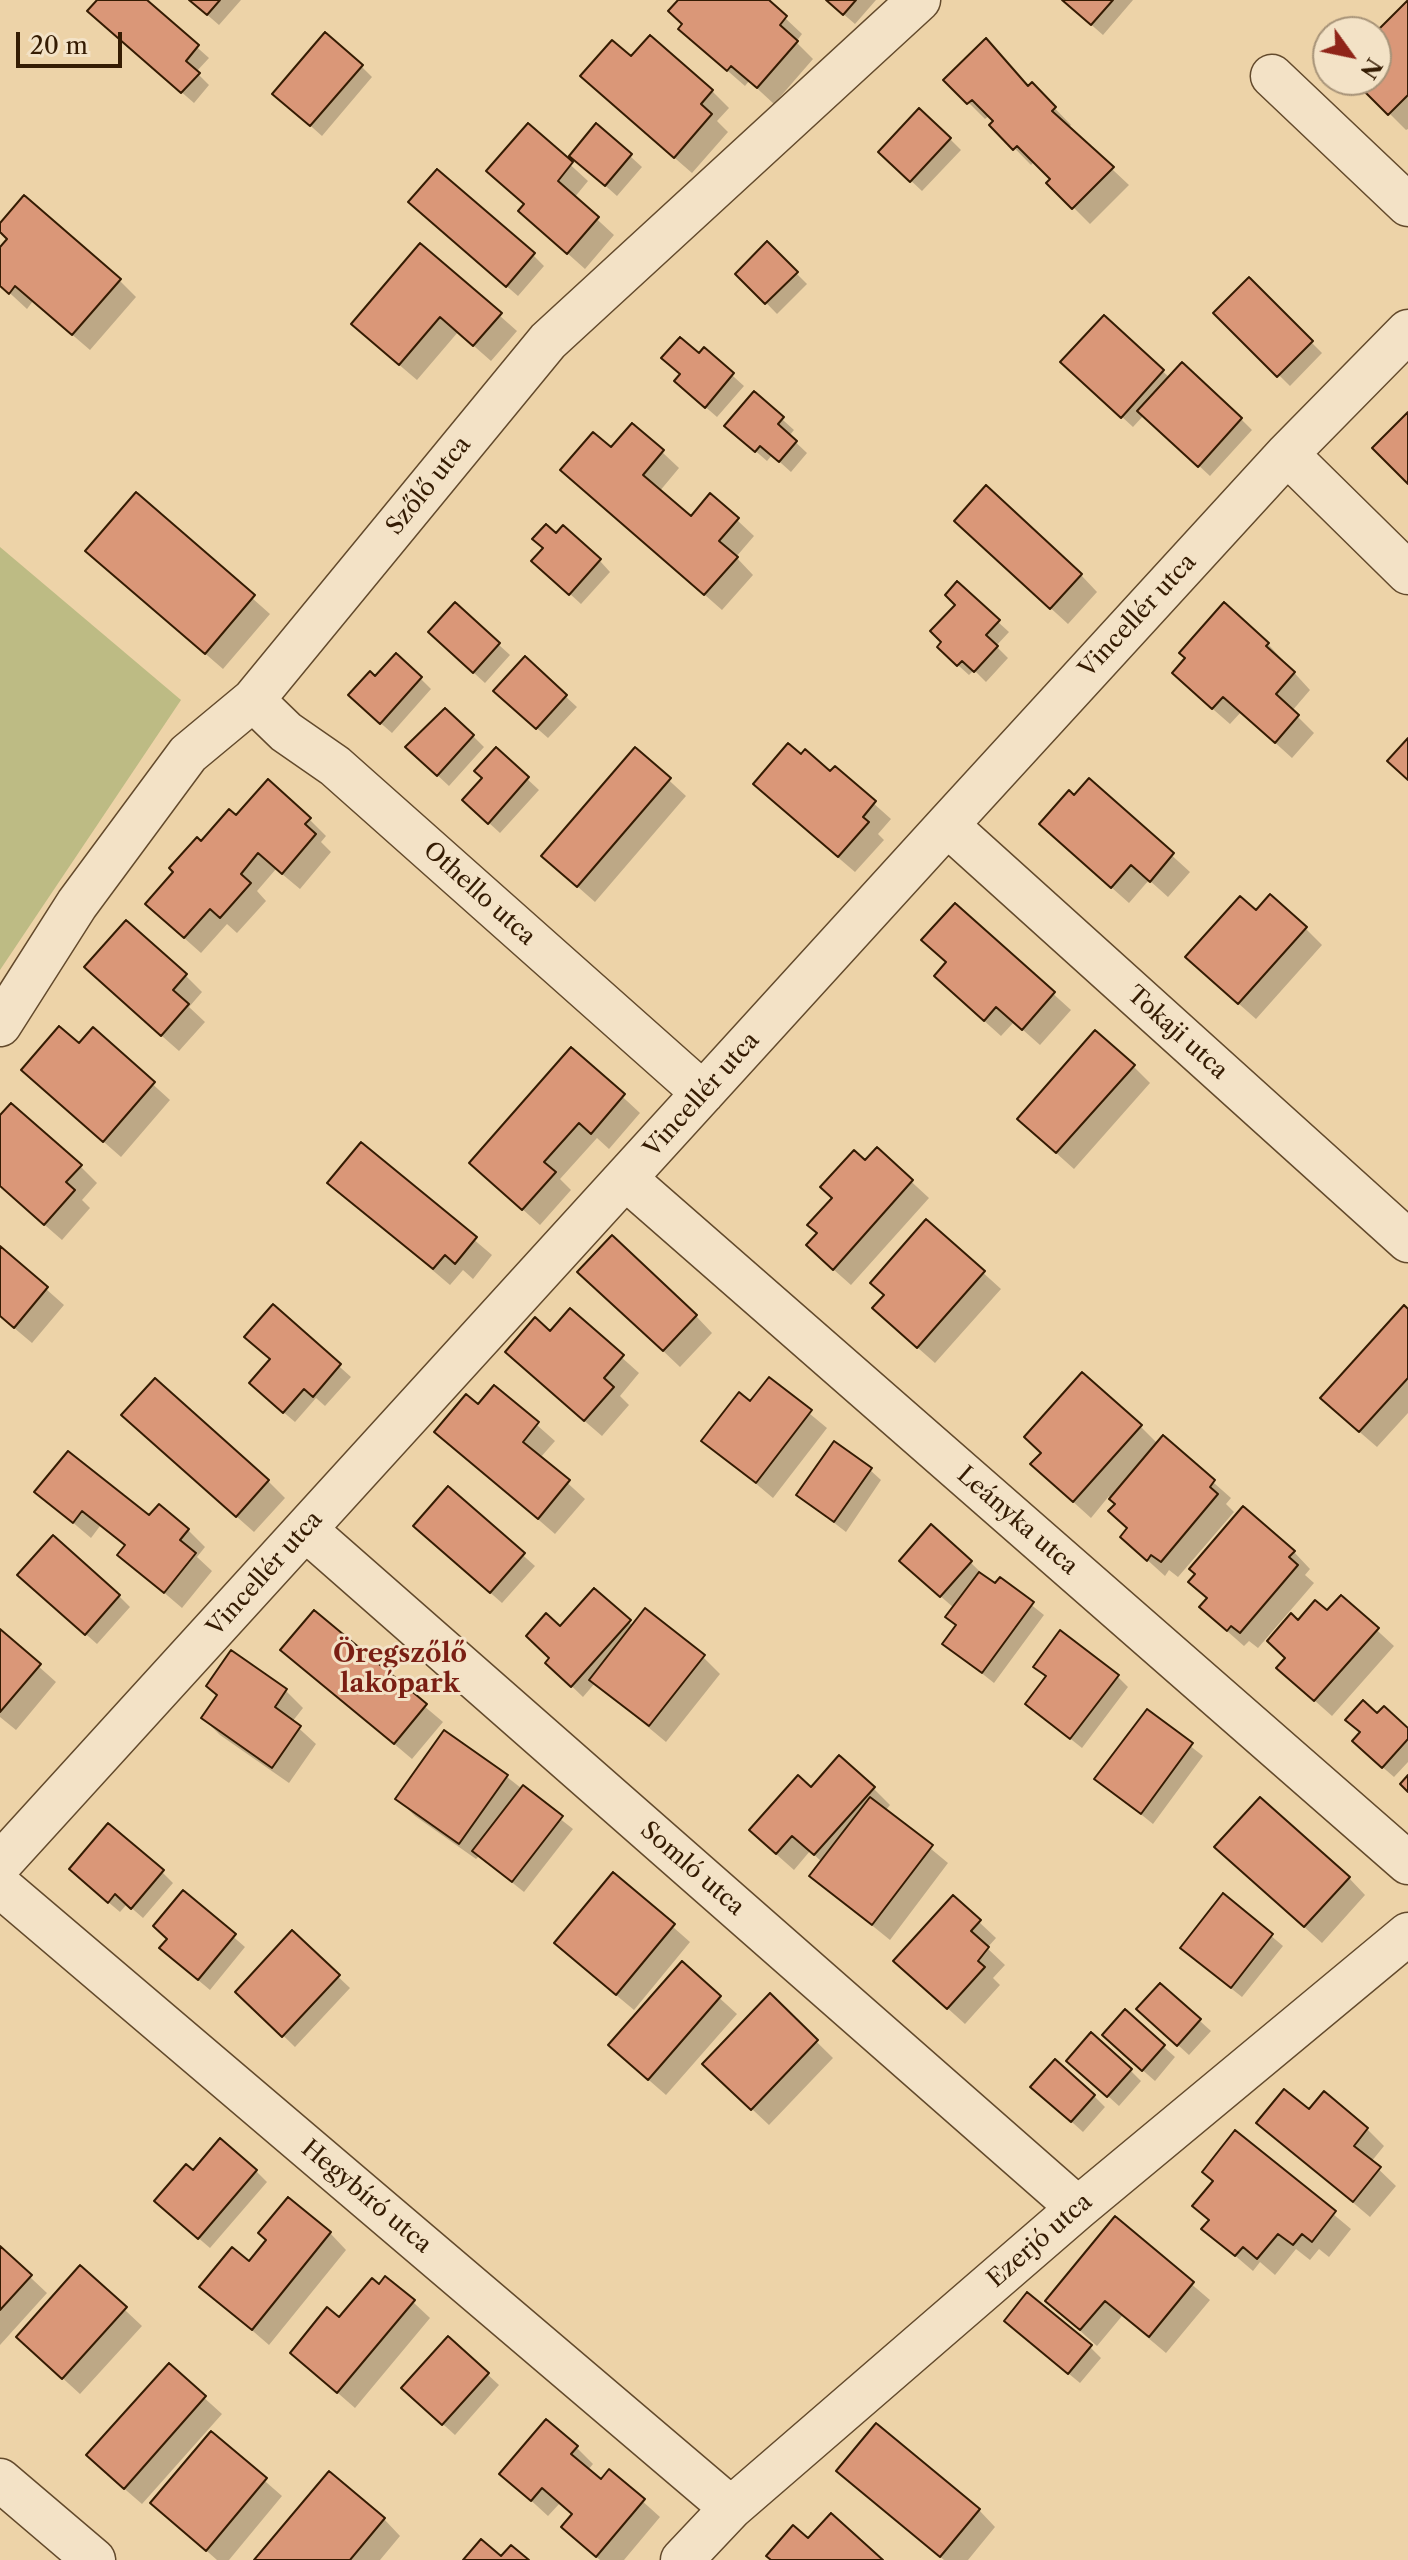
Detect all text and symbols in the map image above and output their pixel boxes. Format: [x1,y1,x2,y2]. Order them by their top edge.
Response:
scale bar [20,16,126,66]
north arrow [1312,16,1392,96]
text: 20 m [30,31,88,60]
text: N [1354,53,1387,84]
street label: Szőlő utca [381,431,477,541]
street label: Vincellér utca [1073,548,1203,684]
street label: Othello utca [417,836,541,952]
street label: Tokaji utca [1121,980,1233,1086]
street label: Vincellér utca [638,1027,766,1163]
street label: Leányka utca [951,1461,1083,1581]
street label: Vincellér utca [201,1506,329,1642]
district label: Öregszőlő lakópark [333,1638,467,1700]
street label: Somló utca [634,1816,750,1922]
street label: Hegybíró utca [295,2134,437,2260]
street label: Ezerjó utca [982,2188,1098,2294]

